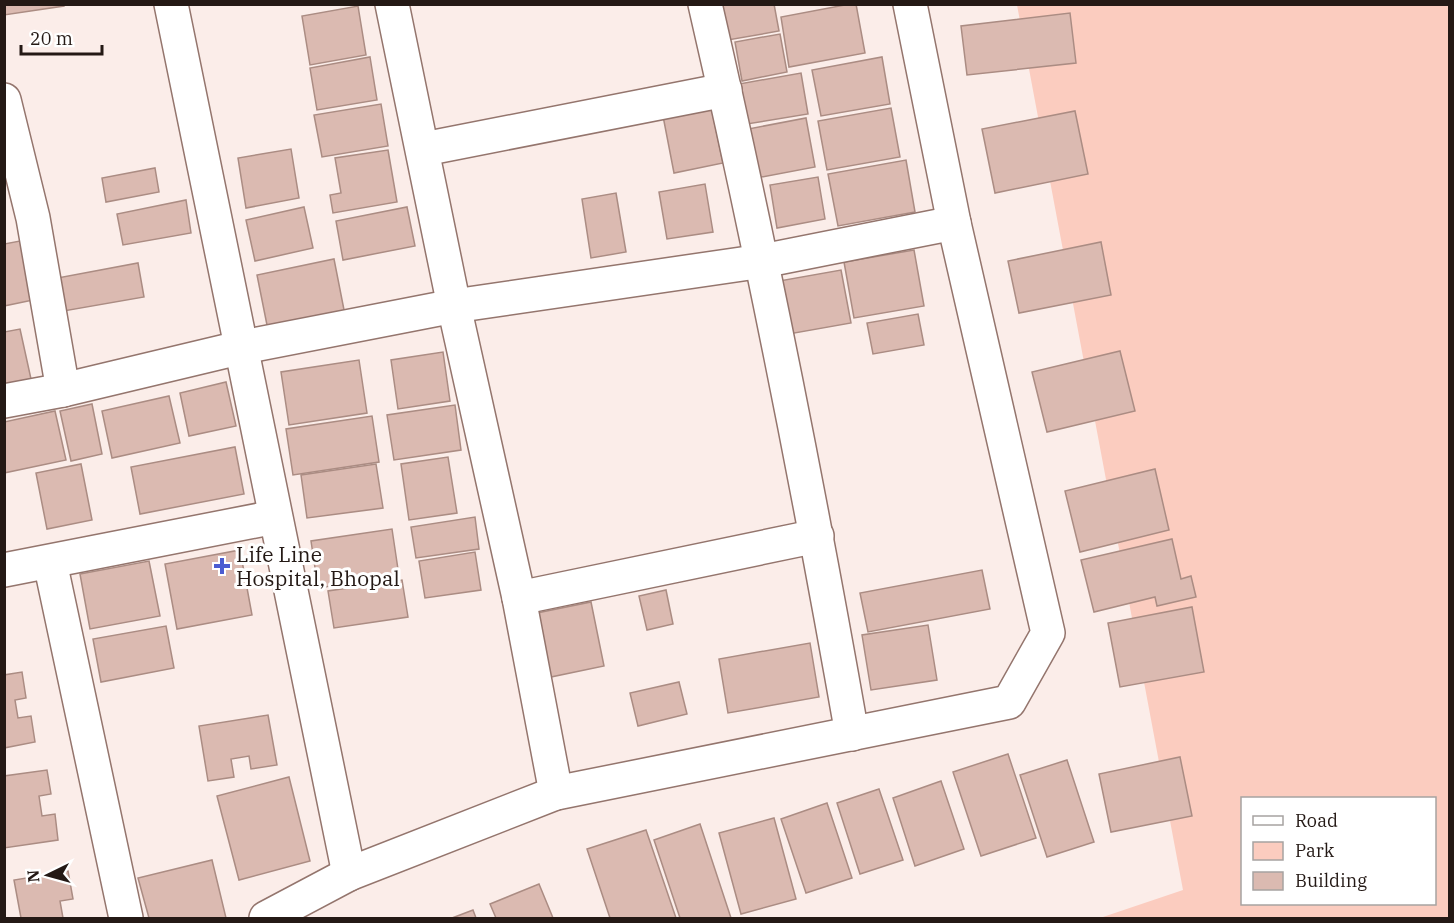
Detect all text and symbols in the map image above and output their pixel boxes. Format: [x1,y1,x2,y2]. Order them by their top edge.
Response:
scale bar [21,18,102,56]
text: 20 m [30,27,73,50]
place label: Life Line Hospital, Bhopal [236,540,400,592]
marker: Life Line Hospital, Bhopal [213,557,231,575]
legend [1241,797,1436,905]
text: Road [1295,809,1338,832]
text: Park [1295,839,1335,862]
north arrow [18,845,78,905]
text: N [23,869,44,883]
text: Building [1295,869,1367,892]

